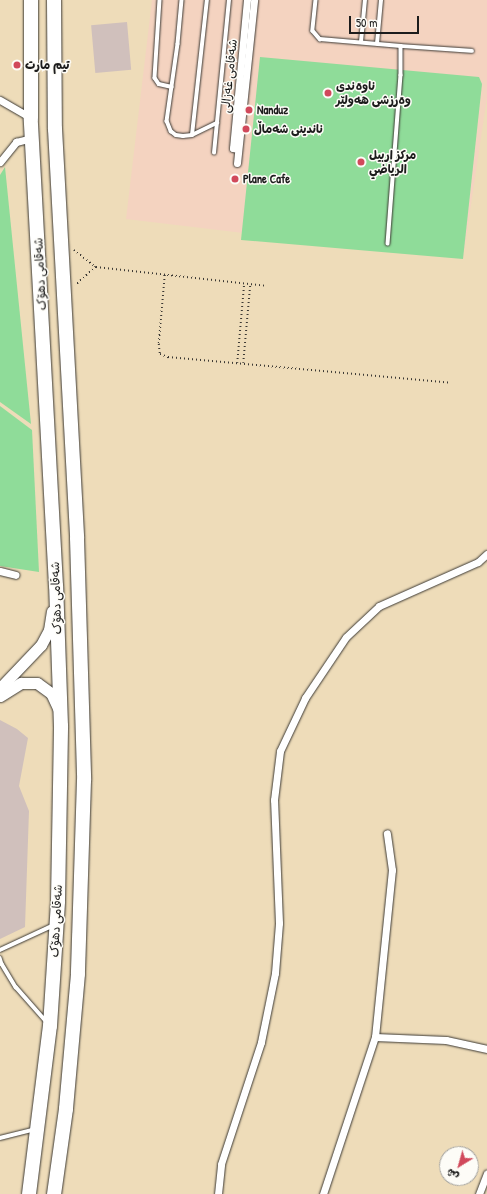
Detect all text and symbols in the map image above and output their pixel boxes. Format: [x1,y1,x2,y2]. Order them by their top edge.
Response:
scale bar [351,8,421,34]
text: 50 m [356,14,377,31]
street label: شەقامی غەزالی [218,38,240,114]
place label: تيم مارت [25,58,70,72]
marker: تيم مارت [12,60,22,70]
place label: ناوەندی وەرزشی هەولێر [336,79,411,107]
marker: ناوەندی وەرزشی هەولێر [323,88,333,98]
place label: Nanduz [257,103,288,117]
marker: Nanduz [244,105,254,115]
place label: ناندینی شەماڵ [254,122,324,136]
marker: ناندینی شەماڵ [241,124,251,134]
place label: مركز اربيل الرياضي [369,148,416,176]
marker: مركز اربيل الرياضي [356,157,366,167]
place label: Plane Cafe [243,172,290,186]
marker: Plane Cafe [230,174,240,184]
street label: شەقامی دهۆک [31,237,49,311]
street label: شەقامی دهۆک [48,561,64,635]
street label: شەقامی دهۆک [47,884,65,958]
north arrow [439,1146,479,1186]
text: ش [443,1166,461,1184]

